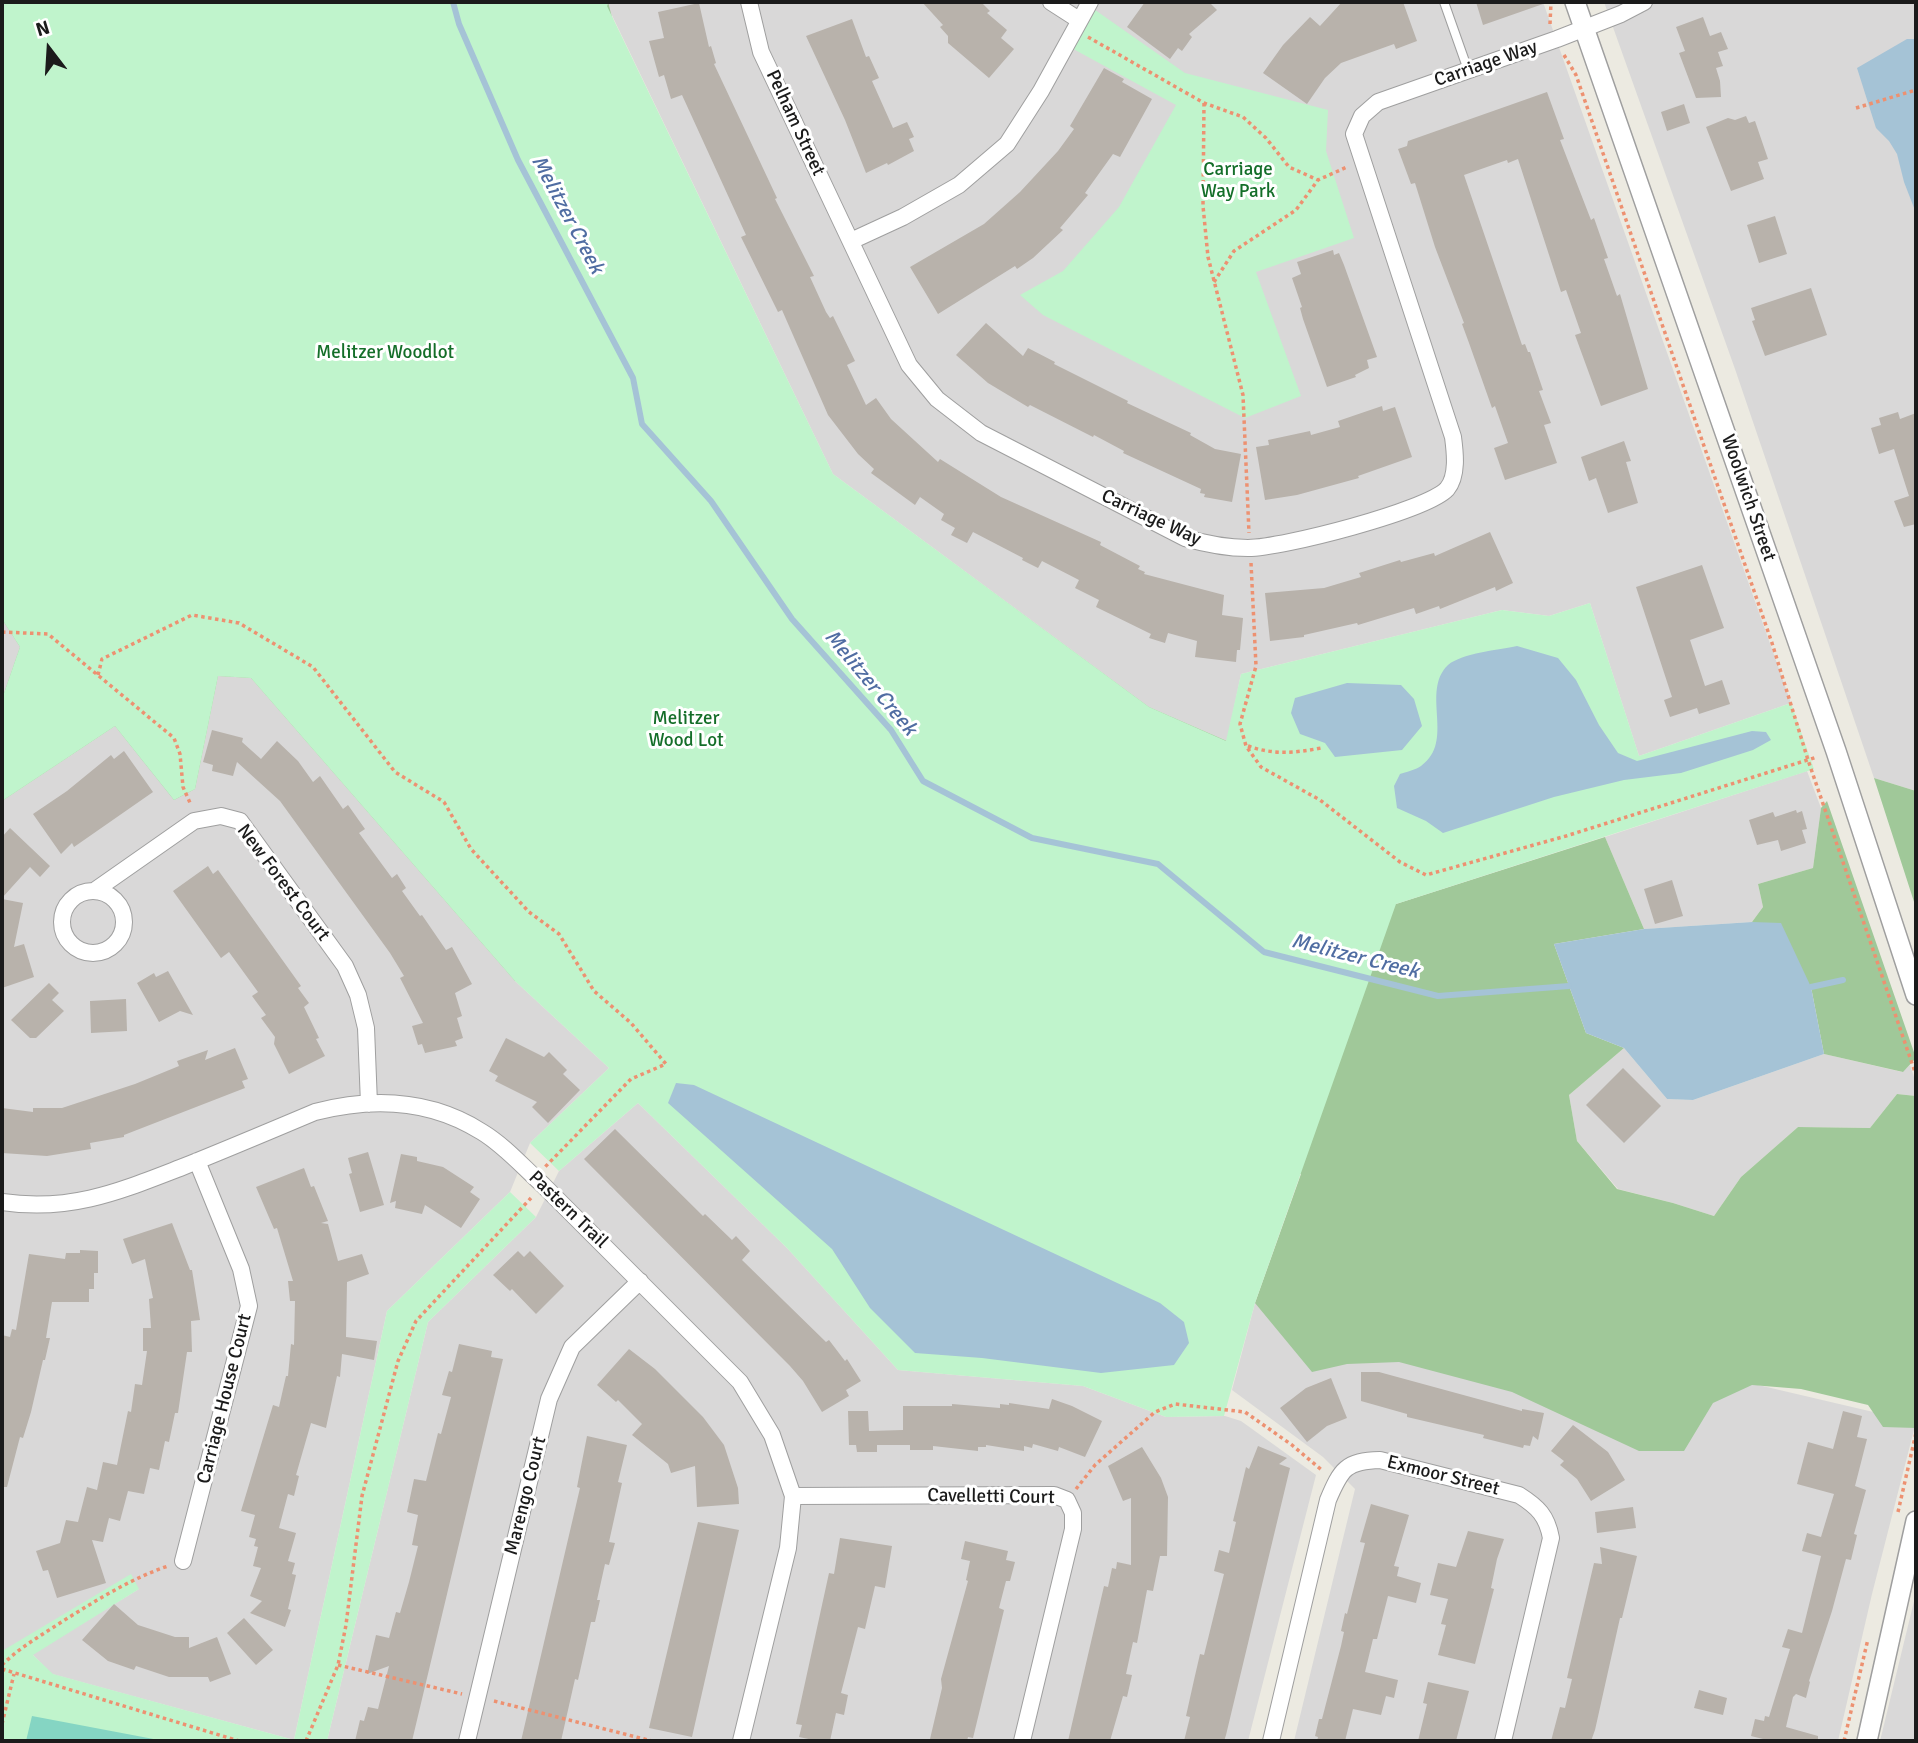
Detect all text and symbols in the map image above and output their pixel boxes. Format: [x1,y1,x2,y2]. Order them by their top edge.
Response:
north arrow [14,14,84,84]
text: N [33,16,53,42]
street label: Carriage Way [1431,36,1541,92]
street label: Pelham Street [761,66,829,180]
water label: Melitzer Creek [525,152,609,278]
park label: Carriage Way Park [1201,159,1275,203]
park label: Melitzer Woodlot [316,342,454,364]
street label: Woolwich Street [1716,432,1780,564]
street label: Carriage Way [1097,485,1205,551]
water label: Melitzer Creek [818,625,922,741]
park label: Melitzer Wood Lot [648,708,724,752]
street label: New Forest Court [232,820,334,946]
water label: Melitzer Creek [1289,929,1421,985]
street label: Pastern Trail [524,1167,612,1253]
street label: Carriage House Court [193,1312,257,1486]
street label: Marengo Court [500,1434,552,1558]
street label: Exmoor Street [1384,1451,1502,1501]
street label: Cavelletti Court [927,1484,1055,1510]

